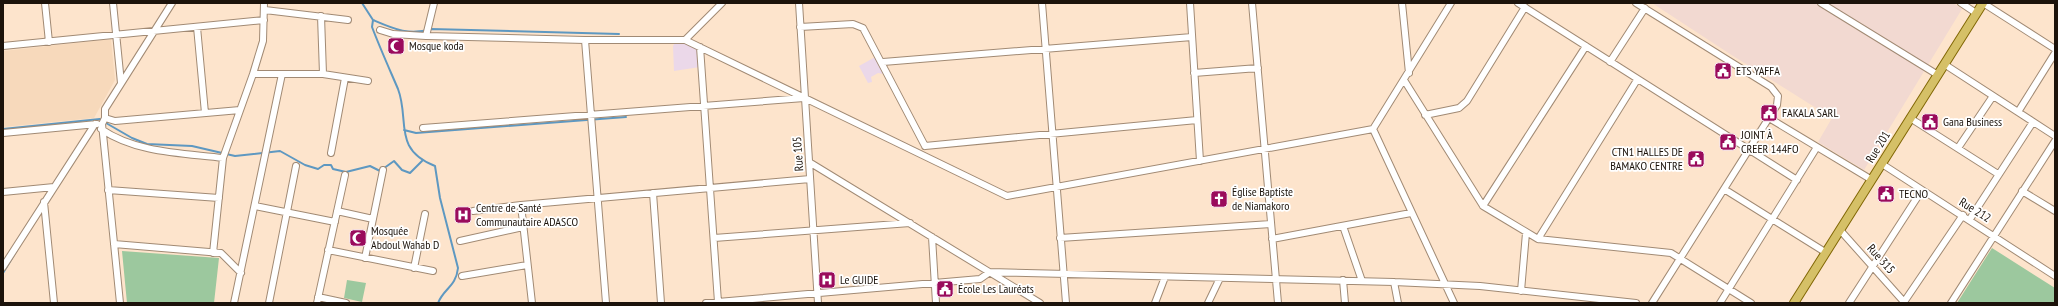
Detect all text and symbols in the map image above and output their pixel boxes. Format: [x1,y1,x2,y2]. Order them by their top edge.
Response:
mosque icon: Mosque koda [386,36,406,56]
place label: Mosque koda [409,38,464,53]
public building icon: ETS YAFFA [1713,61,1733,81]
place label: ETS YAFFA [1736,63,1780,78]
public building icon: FAKALA SARL [1759,103,1779,123]
place label: FAKALA SARL [1782,105,1838,120]
public building icon: Gana Business [1920,112,1940,132]
place label: Gana Business [1943,114,2002,129]
place label: JOINT À CREER 144FO [1740,127,1799,156]
street label: Rue 201 [1862,128,1893,165]
public building icon: JOINT À CREER 144FO [1718,132,1738,152]
street label: Rue 105 [789,136,806,172]
place label: CTN1 HALLES DE BAMAKO CENTRE [1610,144,1683,173]
public building icon: CTN1 HALLES DE BAMAKO CENTRE [1686,149,1706,169]
place label: Église Baptiste de Niamakoro [1232,184,1293,213]
public building icon: TECNO [1876,184,1896,204]
place label: TECNO [1899,186,1928,201]
church icon: Église Baptiste de Niamakoro [1209,189,1229,209]
street label: Rue 212 [1957,194,1994,225]
place label: Centre de Santé Communautaire ADASCO [476,200,578,229]
hospital icon: Centre de Santé Communautaire ADASCO [453,205,473,225]
place label: Mosquée Abdoul Wahab D [371,223,439,252]
mosque icon: Mosquée Abdoul Wahab D [348,228,368,248]
street label: Rue 315 [1864,241,1899,277]
hospital icon: Le GUIDE [817,270,837,290]
place label: Le GUIDE [840,272,878,287]
public building icon: École Les Lauréats [935,279,955,299]
place label: École Les Lauréats [958,281,1034,296]

